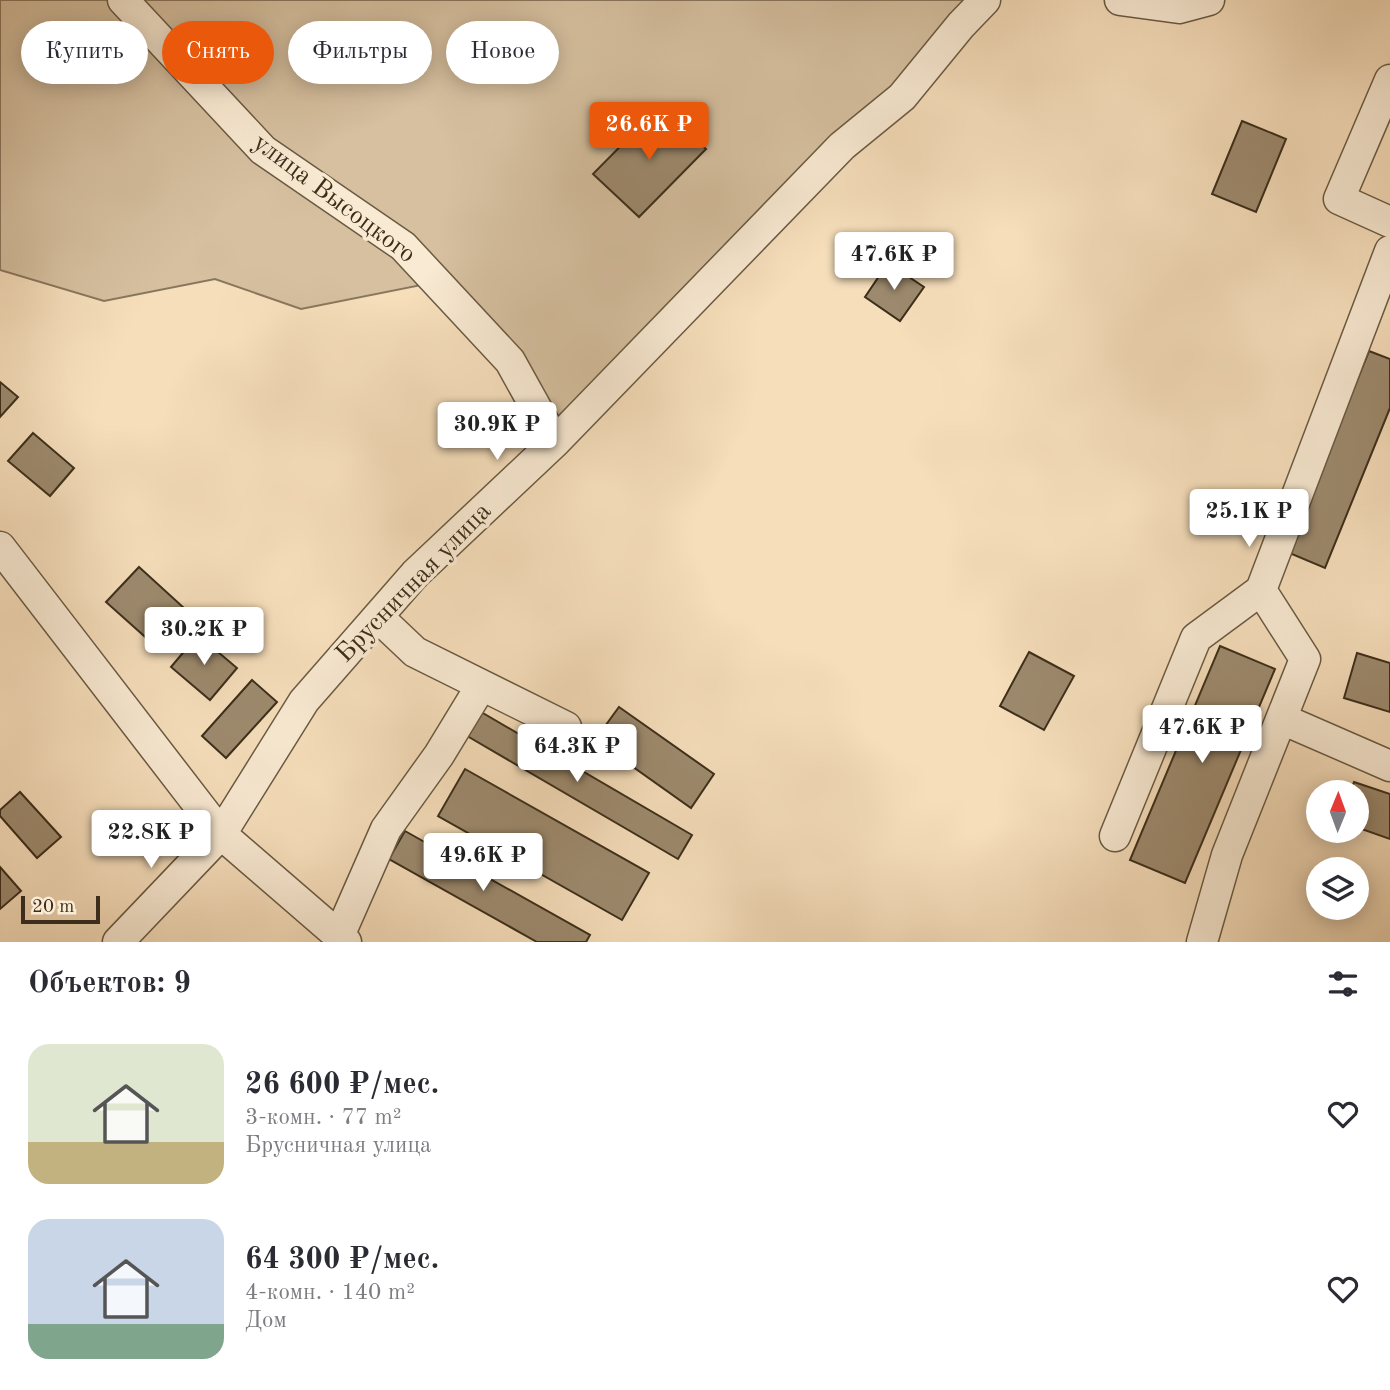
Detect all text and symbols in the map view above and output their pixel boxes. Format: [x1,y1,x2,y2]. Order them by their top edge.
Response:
chip: Купить [21,21,148,84]
chip: Снять [162,21,274,84]
chip: Фильтры [288,21,432,84]
chip: Новое [446,21,559,84]
pin: 26.6K ₽ [584,102,714,162]
text: 26.6K ₽ [606,113,692,136]
street label: улица Высоцкого [248,130,420,268]
pin: 47.6K ₽ [829,232,959,292]
text: 47.6K ₽ [851,243,937,266]
pin: 30.9K ₽ [432,402,562,462]
text: 30.9K ₽ [454,413,540,436]
pin: 25.1K ₽ [1184,490,1314,549]
street label: Брусничная улица [331,498,497,668]
text: 25.1K ₽ [1206,500,1292,523]
pin: 30.2K ₽ [139,608,269,667]
text: 30.2K ₽ [161,618,247,641]
pin: 47.6K ₽ [1137,706,1267,765]
text: 47.6K ₽ [1159,716,1245,739]
pin: 64.3K ₽ [512,724,642,784]
text: 64.3K ₽ [534,735,620,758]
north arrow [1306,780,1368,844]
map controls [1306,780,1369,920]
pin: 22.8K ₽ [86,810,216,870]
text: 22.8K ₽ [108,821,194,844]
pin: 49.6K ₽ [418,834,548,893]
text: 49.6K ₽ [440,844,526,867]
button: layers [1306,857,1369,920]
scale bar [21,893,100,925]
text: 20 m [32,898,74,917]
icon: filters [1324,965,1362,1003]
text: Объектов: 9 [28,969,191,999]
text: 26 600 ₽/мес. [245,1070,439,1100]
icon: home [84,1072,168,1156]
icon: heart [1324,1095,1362,1133]
text: 3-комн. · 77 m² [245,1106,402,1129]
text: Брусничная улица [245,1134,431,1157]
text: 64 300 ₽/мес. [245,1245,439,1275]
icon: home [84,1247,168,1331]
icon: heart [1324,1270,1362,1308]
text: 4-комн. · 140 m² [245,1281,415,1304]
text: Дом [245,1309,287,1332]

